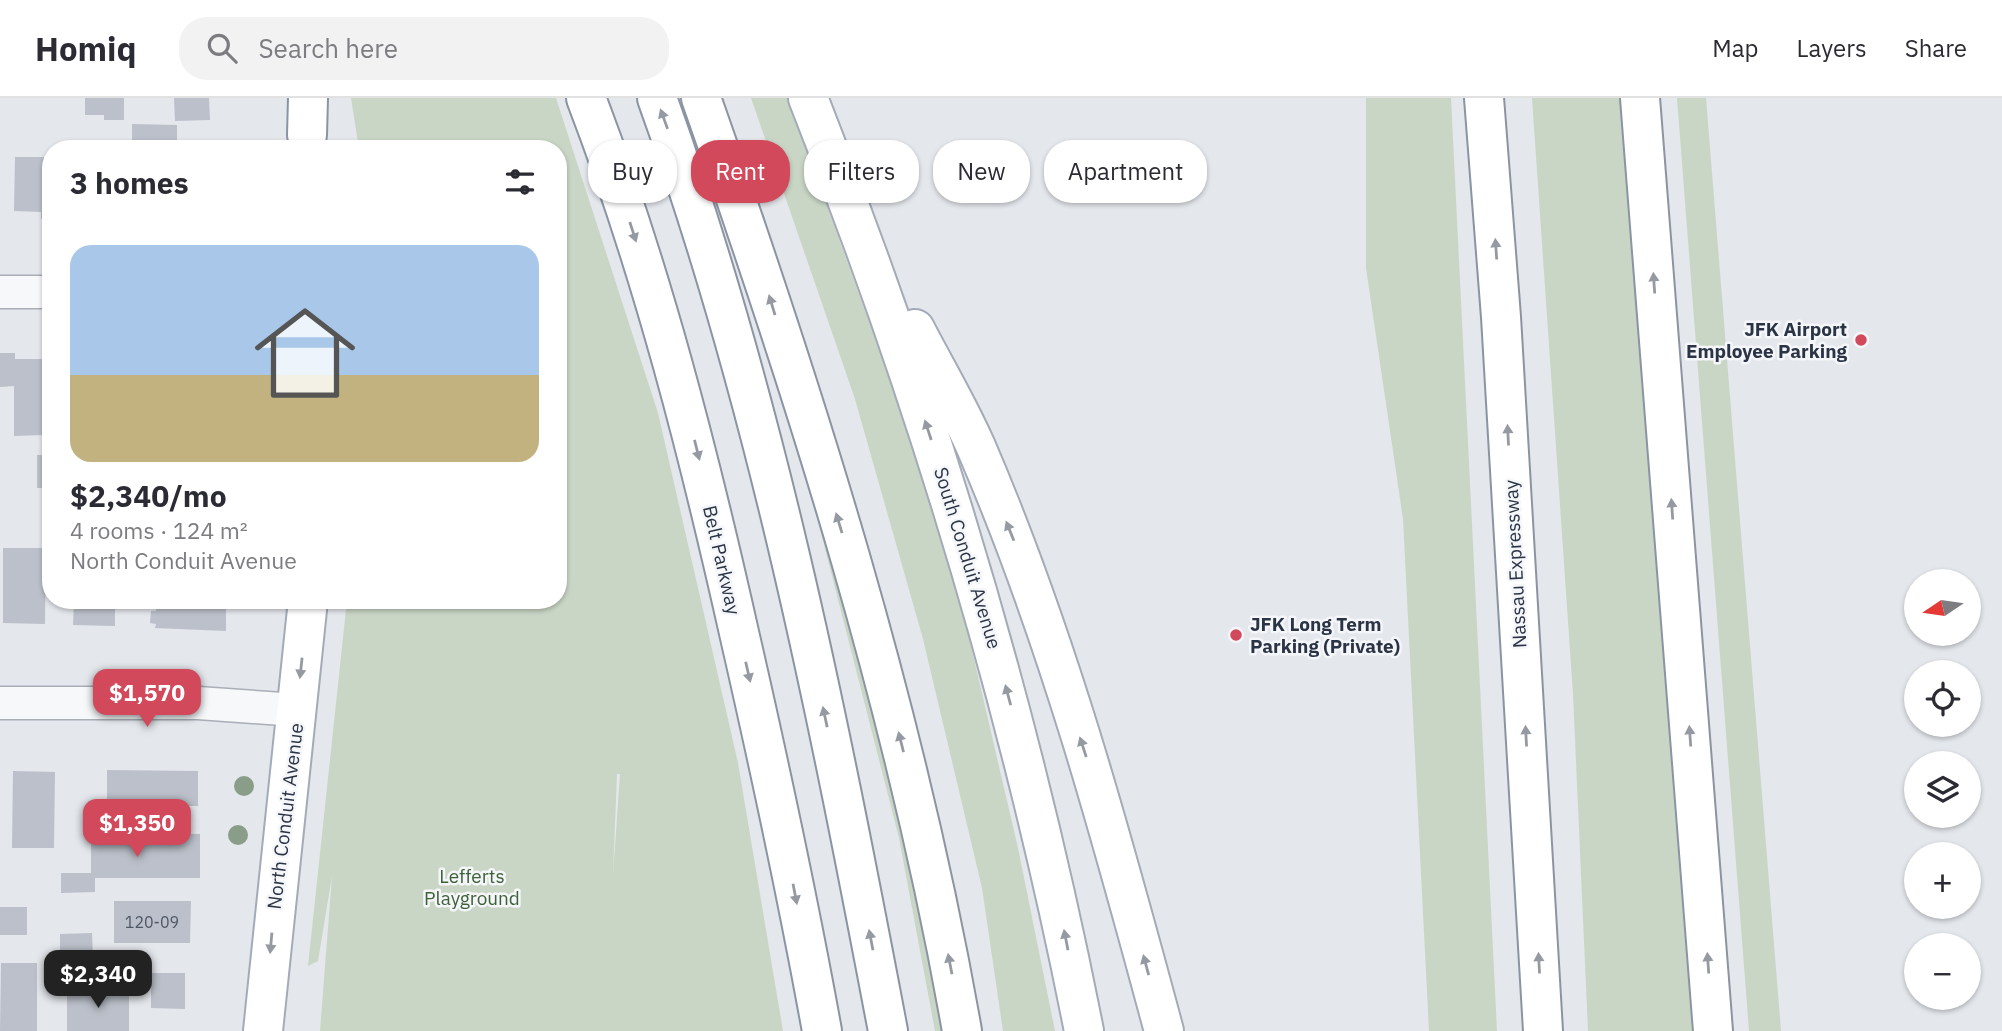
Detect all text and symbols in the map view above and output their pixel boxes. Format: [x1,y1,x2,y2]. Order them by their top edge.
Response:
search box [179,17,669,80]
text: Homiq [35,27,137,70]
icon: search [203,29,241,67]
text: Search here [259,31,398,65]
text: Map [1712,32,1759,64]
text: Layers [1797,32,1867,64]
text: Share [1905,32,1967,64]
one-way arrow [658,109,669,130]
chip: Buy [588,140,677,203]
chip: Rent [691,140,790,203]
chip: Filters [804,140,919,203]
chip: New [933,140,1030,203]
chip: Apartment [1044,140,1207,203]
text: 3 homes [70,163,189,202]
icon: filters [501,163,539,201]
one-way arrow [628,221,639,242]
one-way arrow [1490,238,1501,260]
one-way arrow [1648,271,1659,293]
icon: home [242,290,368,416]
one-way arrow [766,295,776,316]
place label: JFK Airport Employee Parking [1686,317,1847,363]
marker: JFK Airport Employee Parking [1853,332,1869,348]
one-way arrow [922,420,933,441]
one-way arrow [1502,424,1513,446]
one-way arrow [692,439,703,461]
street label: South Conduit Avenue [929,464,1007,652]
text: $2,340/mo [70,476,227,515]
street label: Nassau Expressway [1499,479,1531,649]
one-way arrow [1666,498,1677,520]
street label: Belt Parkway [698,503,746,618]
one-way arrow [833,512,844,533]
text: 4 rooms · 124 m² [70,515,248,545]
one-way arrow [1004,521,1015,542]
text: North Conduit Avenue [70,545,297,575]
north arrow [1904,569,1981,646]
map controls [1904,569,1981,1010]
place label: JFK Long Term Parking (Private) [1250,612,1400,658]
marker: JFK Long Term Parking (Private) [1228,627,1244,643]
one-way arrow [295,657,306,679]
button: locate [1904,660,1981,737]
one-way arrow [743,661,754,683]
pin: $1,570 [90,670,204,729]
text: $1,570 [109,677,185,707]
one-way arrow [1002,684,1013,706]
one-way arrow [820,706,831,728]
street label: North Conduit Avenue [262,722,308,910]
one-way arrow [1520,725,1531,747]
one-way arrow [1684,725,1695,747]
one-way arrow [895,731,906,753]
one-way arrow [1077,736,1088,757]
button: layers [1904,751,1981,828]
pin: $1,350 [80,800,194,859]
text: $1,350 [99,807,175,837]
button: + [1904,842,1981,919]
park label: Lefferts Playground [424,864,520,910]
one-way arrow [789,883,800,905]
house number: 120-09 [125,912,179,932]
one-way arrow [865,929,876,951]
one-way arrow [1061,929,1072,951]
one-way arrow [265,932,276,954]
button: − [1904,933,1981,1010]
pin: $2,340 [41,950,155,1010]
one-way arrow [1533,952,1544,974]
one-way arrow [1702,952,1713,974]
one-way arrow [944,953,955,975]
one-way arrow [1140,954,1151,976]
text: $2,340 [60,958,136,988]

